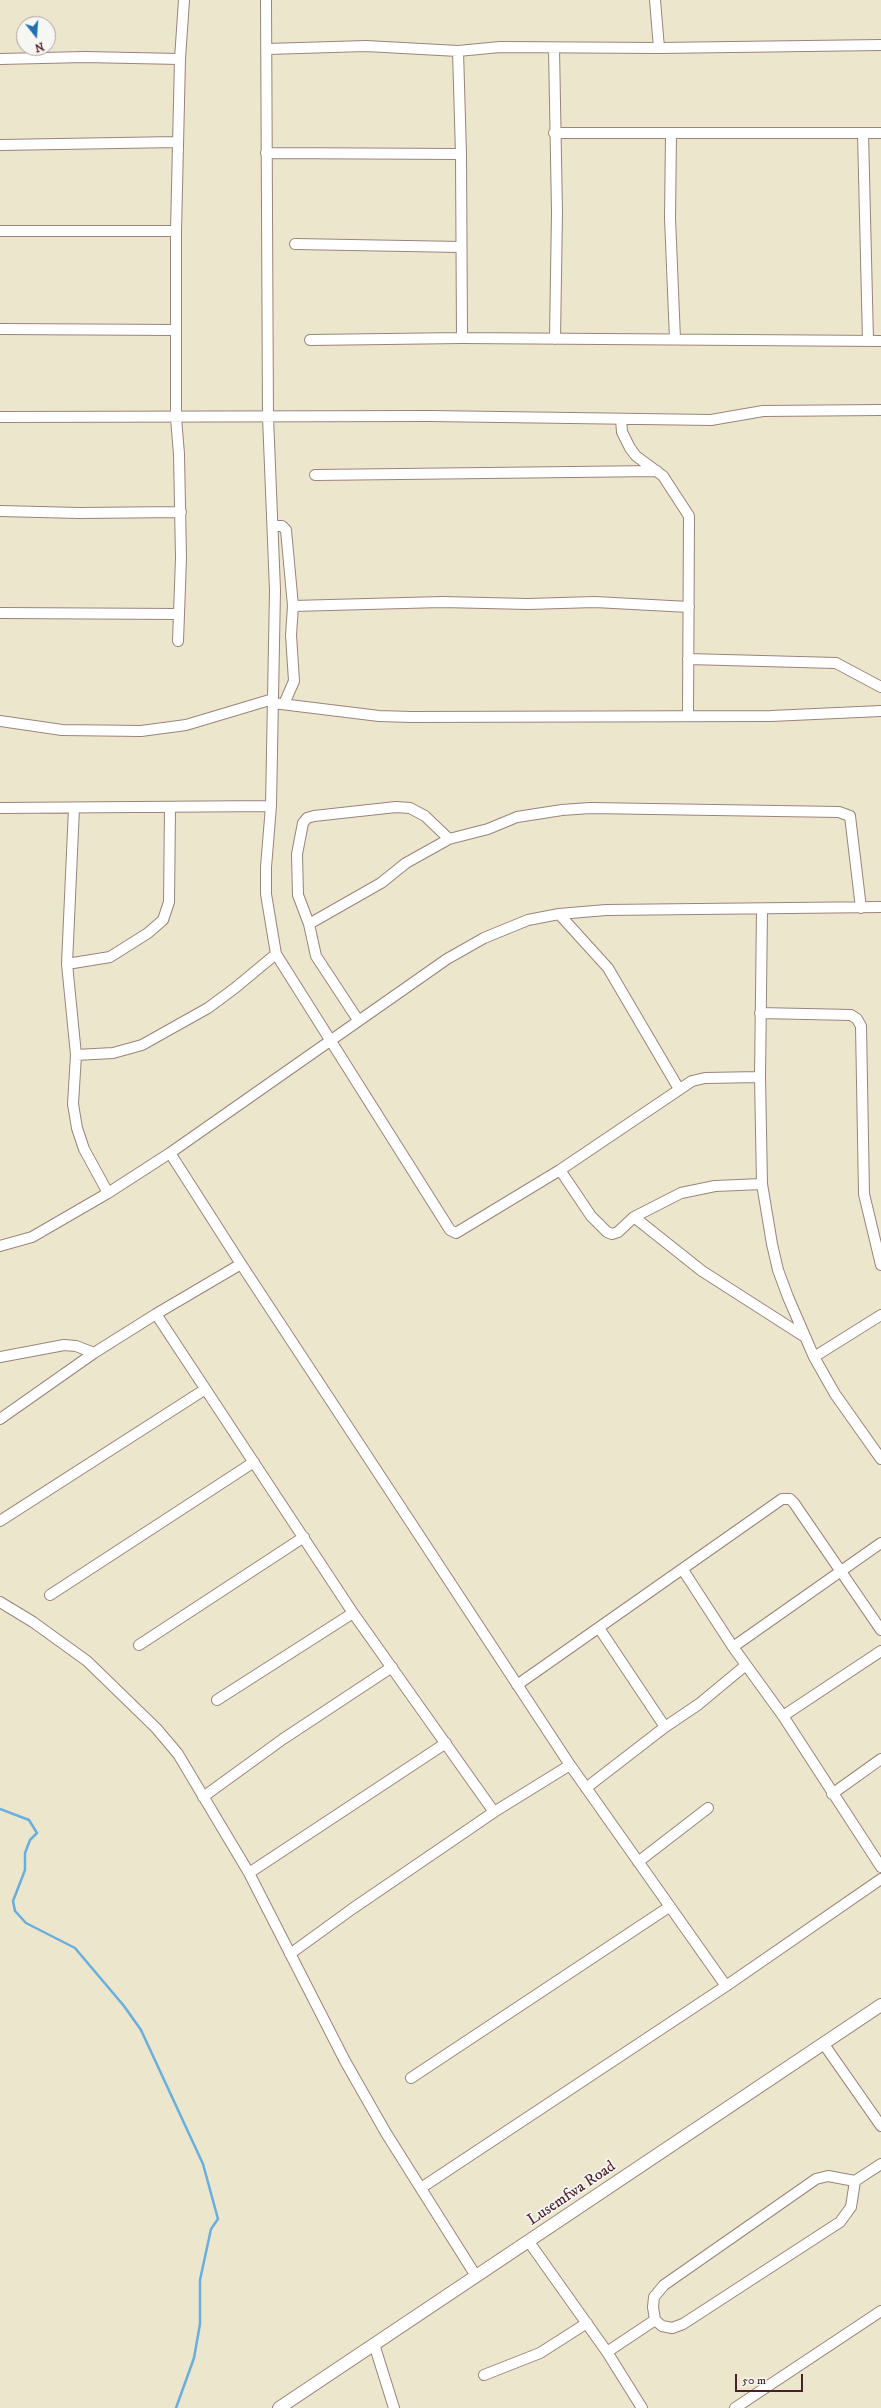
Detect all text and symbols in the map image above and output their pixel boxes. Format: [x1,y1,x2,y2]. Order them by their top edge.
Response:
north arrow [16,16,56,56]
text: N [33,39,46,55]
street label: Lusemfwa Road [524,2158,620,2230]
scale bar [737,2366,805,2392]
text: 50 m [742,2373,766,2388]

